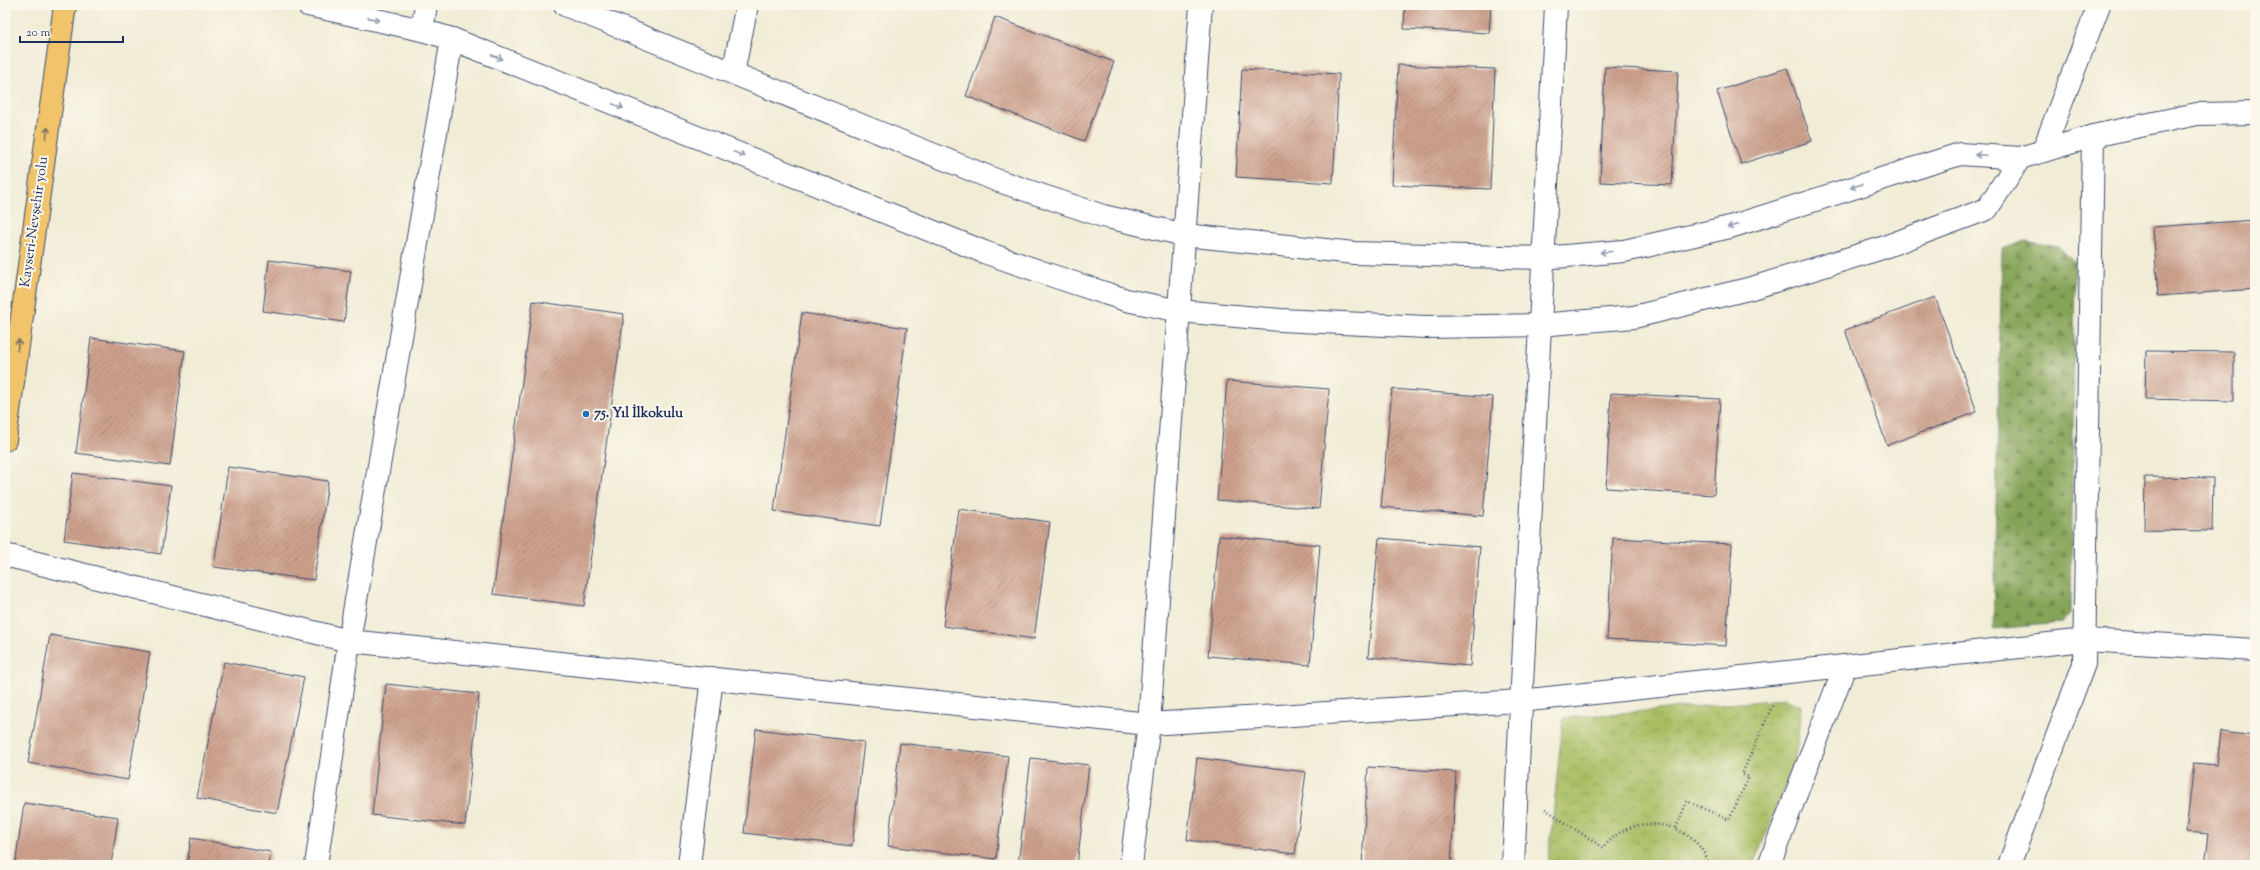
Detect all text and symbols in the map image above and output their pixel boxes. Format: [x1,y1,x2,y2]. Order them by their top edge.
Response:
one-way arrow [367,15,380,23]
scale bar [20,18,123,44]
text: 20 m [26,24,51,42]
one-way arrow [491,54,503,62]
one-way arrow [612,102,624,110]
one-way arrow [43,127,51,140]
one-way arrow [732,150,744,158]
one-way arrow [1975,152,1988,159]
street label: Kayseri-Nevşehir yolu [16,155,54,289]
one-way arrow [1850,183,1863,190]
one-way arrow [1726,223,1739,230]
one-way arrow [1599,249,1612,256]
one-way arrow [14,339,22,352]
place label: 75. Yıl İlkokulu [594,404,684,424]
marker: 75. Yıl İlkokulu [581,409,591,419]

